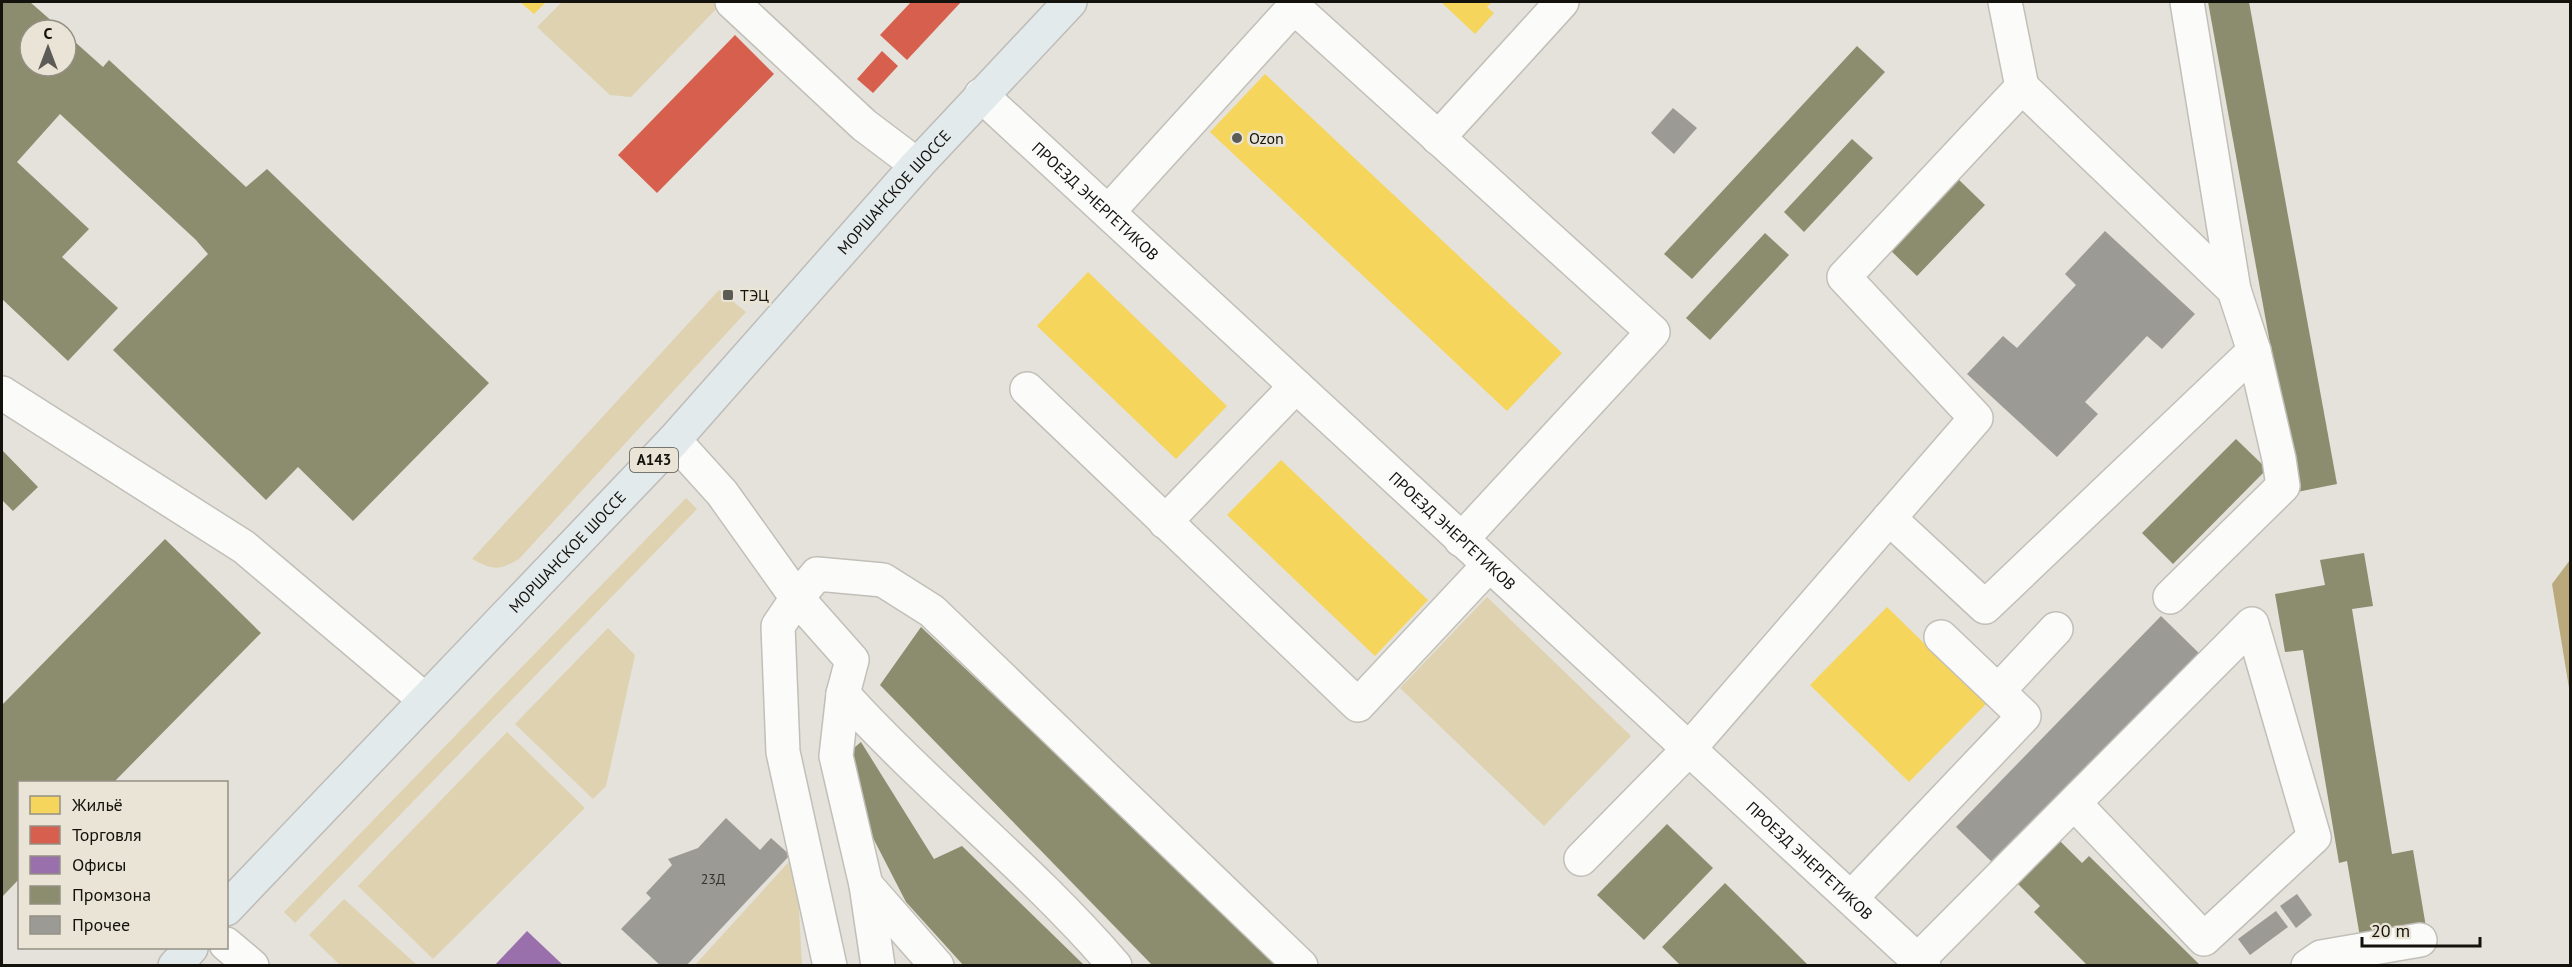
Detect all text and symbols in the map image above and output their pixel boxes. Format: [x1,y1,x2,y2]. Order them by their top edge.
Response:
north arrow [18,18,78,78]
text: С [44,23,53,43]
street label: МОРШАНСКОЕ ШОССЕ [833,126,955,258]
place label: Ozon [1249,128,1284,148]
marker: Ozon [1230,131,1244,145]
street label: ПРОЕЗД ЭНЕРГЕТИКОВ [1028,137,1163,264]
place label: ТЭЦ [740,285,769,305]
marker: ТЭЦ [721,288,735,302]
road number: А143 [630,448,678,472]
street label: ПРОЕЗД ЭНЕРГЕТИКОВ [1385,467,1520,594]
street label: МОРШАНСКОЕ ШОССЕ [505,487,630,617]
legend [18,781,228,949]
text: Жильё [71,793,123,816]
street label: ПРОЕЗД ЭНЕРГЕТИКОВ [1742,797,1877,924]
text: Торговля [72,823,142,846]
text: Офисы [72,853,126,876]
house number: 23Д [701,870,725,888]
text: Промзона [72,883,151,906]
scale bar [2362,910,2480,948]
text: Прочее [72,913,130,936]
text: 20 m [2371,919,2410,942]

